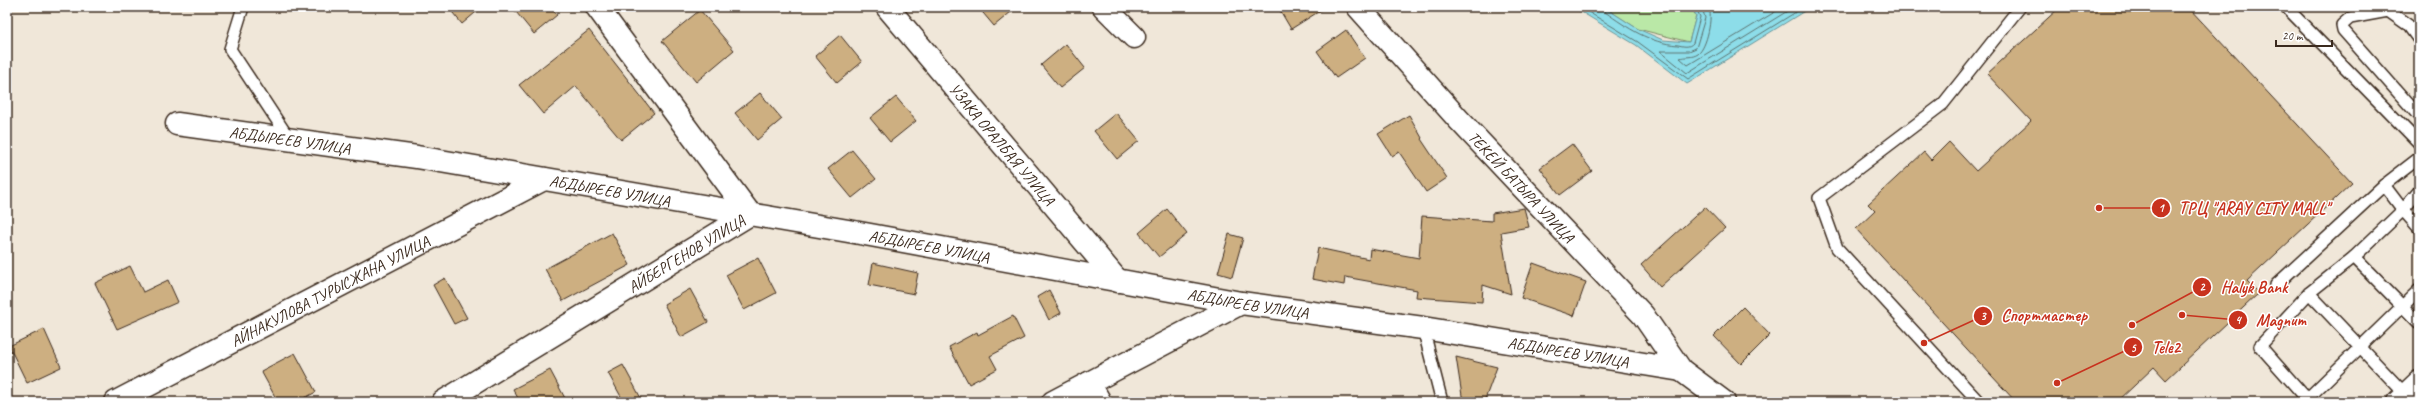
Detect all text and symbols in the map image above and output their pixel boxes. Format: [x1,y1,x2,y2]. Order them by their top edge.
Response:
scale bar [2276,22,2332,48]
text: 20 m [2282,28,2304,44]
street label: УЗАКА ОРАЛБАЯ УЛИЦА [945,79,1059,210]
street label: АБДЫРЕЕВ УЛИЦА [228,122,353,159]
street label: ТЕКЕЙ БАТЫРА УЛИЦА [1464,127,1579,248]
street label: АБДЫРЕЕВ УЛИЦА [548,171,673,211]
callout: ТРЦ "ARAY CITY MALL" [2151,194,2337,223]
text: ТРЦ "ARAY CITY MALL" [2179,198,2333,219]
text: 1 [2158,200,2165,216]
street label: АЙБЕРГЕНОВ УЛИЦА [624,210,750,297]
street label: АБДЫРЕЕВ УЛИЦА [867,226,992,268]
street label: АЙНАКУЛОВА ТУРЫСЖАНА УЛИЦА [227,231,434,352]
callout: Halyk Bank [2192,272,2295,301]
text: Halyk Bank [2221,277,2289,298]
text: 2 [2199,279,2206,295]
street label: АБДЫРЕЕВ УЛИЦА [1186,284,1310,323]
callout: Спортмастер [1973,301,2095,330]
text: Спортмастер [2001,305,2088,326]
callout: Magnum [2228,306,2314,335]
text: 3 [1980,308,1987,324]
text: Magnum [2256,310,2307,331]
text: 4 [2235,312,2242,328]
street label: АБДЫРЕЕВ УЛИЦА [1506,333,1631,372]
callout: Tele2 [2123,333,2188,362]
text: Tele2 [2152,337,2182,358]
text: 5 [2130,340,2137,356]

